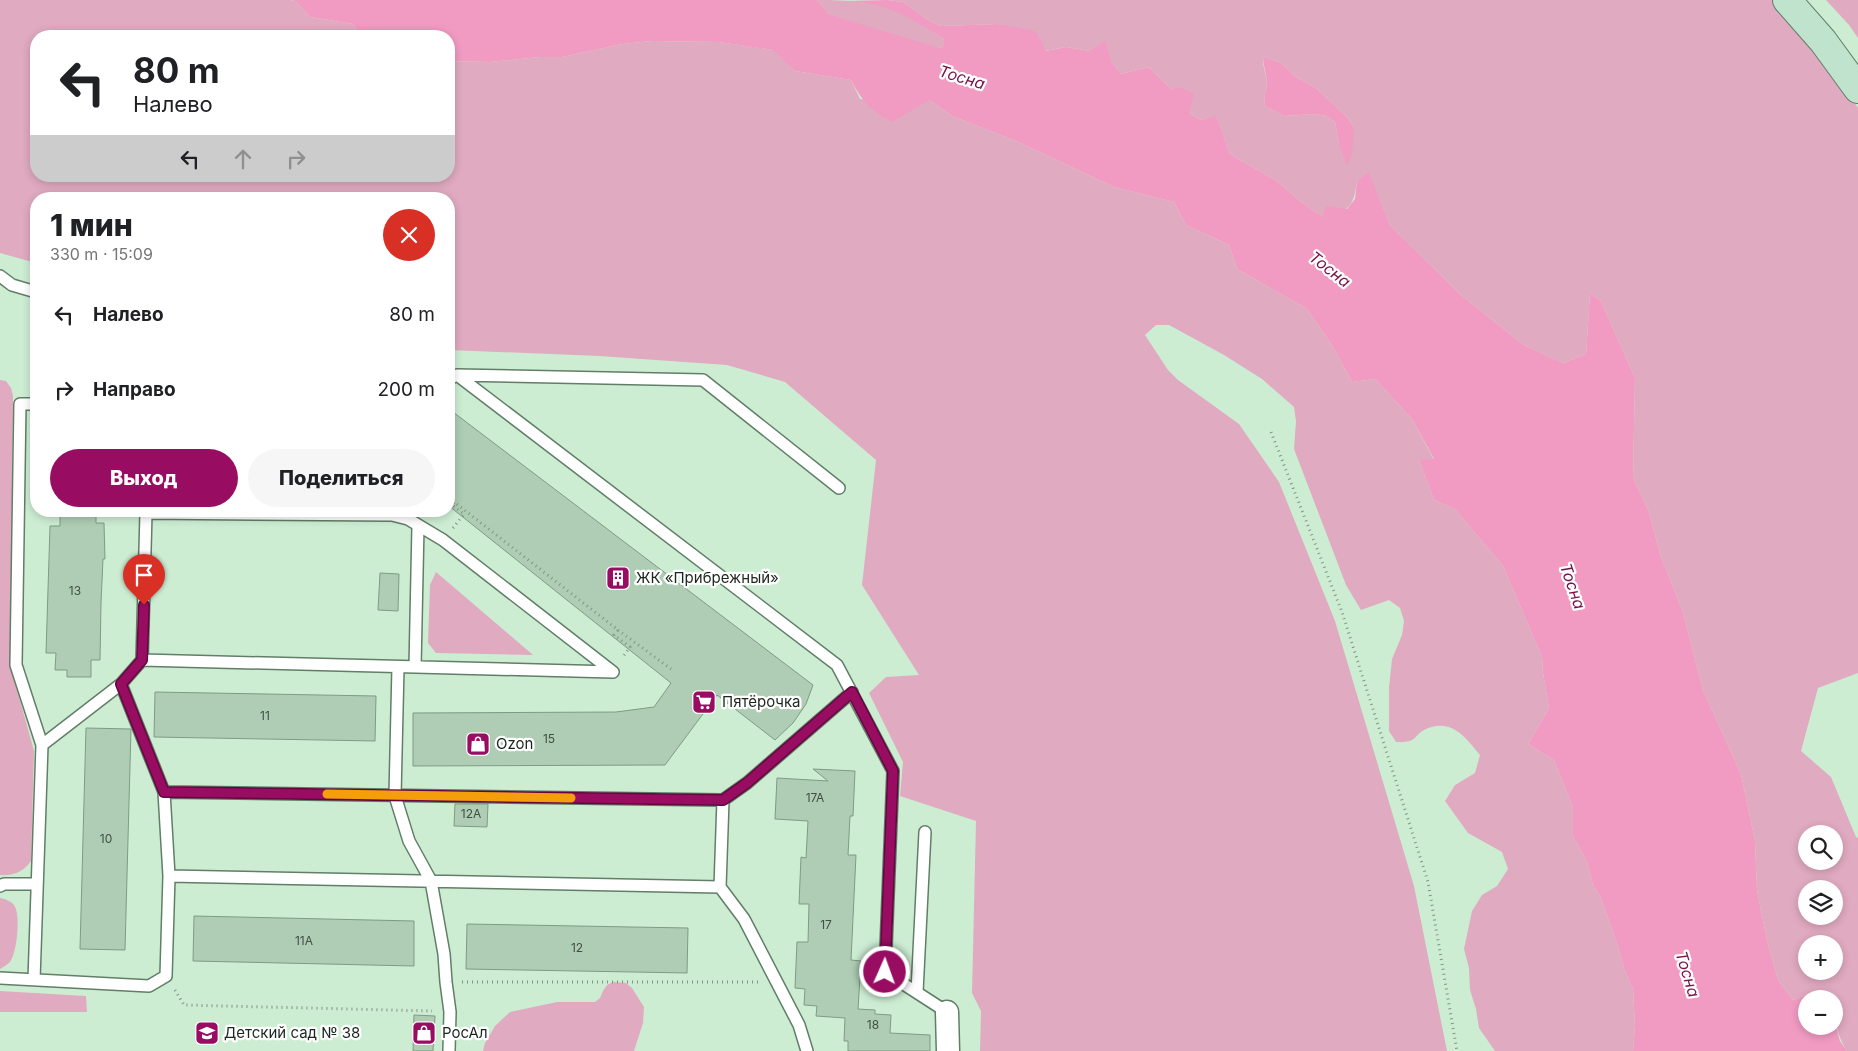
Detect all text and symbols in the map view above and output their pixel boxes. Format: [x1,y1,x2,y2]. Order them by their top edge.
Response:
text: 80 m [133,49,220,91]
icon: left [50,50,115,115]
water label: Тосна [937,61,988,94]
text: Налево [133,91,213,117]
icon: left [176,145,204,173]
icon: ahead [229,145,257,173]
icon: right [282,145,310,173]
text: 1 мин [50,207,133,243]
button: close [383,209,435,261]
text: 330 m · 15:09 [50,244,153,264]
water label: Тосна [1305,247,1355,291]
icon: left [50,301,78,329]
text: Налево [93,303,164,326]
text: 80 m [389,303,435,326]
icon: right [50,376,78,404]
text: Направо [93,378,176,401]
text: 200 m [377,378,435,401]
button: Выход [50,449,238,507]
button: Поделиться [248,449,435,507]
pin [123,554,165,605]
water label: Тосна [1556,560,1590,612]
icon: arrive [130,561,158,589]
building icon: ЖК «Прибрежный» [605,565,631,591]
place label: ЖК «Прибрежный» [636,568,779,587]
house number: 13 [69,583,81,598]
supermarket icon: Пятёрочка [691,689,717,715]
place label: Пятёрочка [722,692,801,711]
house number: 11 [260,708,270,723]
shop icon: Ozon [465,731,491,757]
house number: 15 [543,731,555,746]
place label: Ozon [496,734,533,753]
house number: 17А [806,790,824,805]
house number: 12А [461,806,481,821]
map controls [1798,825,1843,1035]
button: search [1798,825,1843,870]
house number: 10 [100,831,112,846]
button: layers [1798,880,1843,925]
house number: 17 [820,917,832,932]
house number: 11А [295,933,313,948]
button: + [1798,935,1843,980]
house number: 12 [571,940,583,955]
position arrow [858,945,910,997]
water label: Тосна [1672,949,1705,1000]
button: − [1798,990,1843,1035]
house number: 18 [867,1017,879,1032]
school or university icon: Детский сад № 38 [194,1020,220,1046]
shop icon: РосАл [411,1020,437,1046]
place label: Детский сад № 38 [224,1023,360,1042]
place label: РосАл [442,1023,488,1042]

